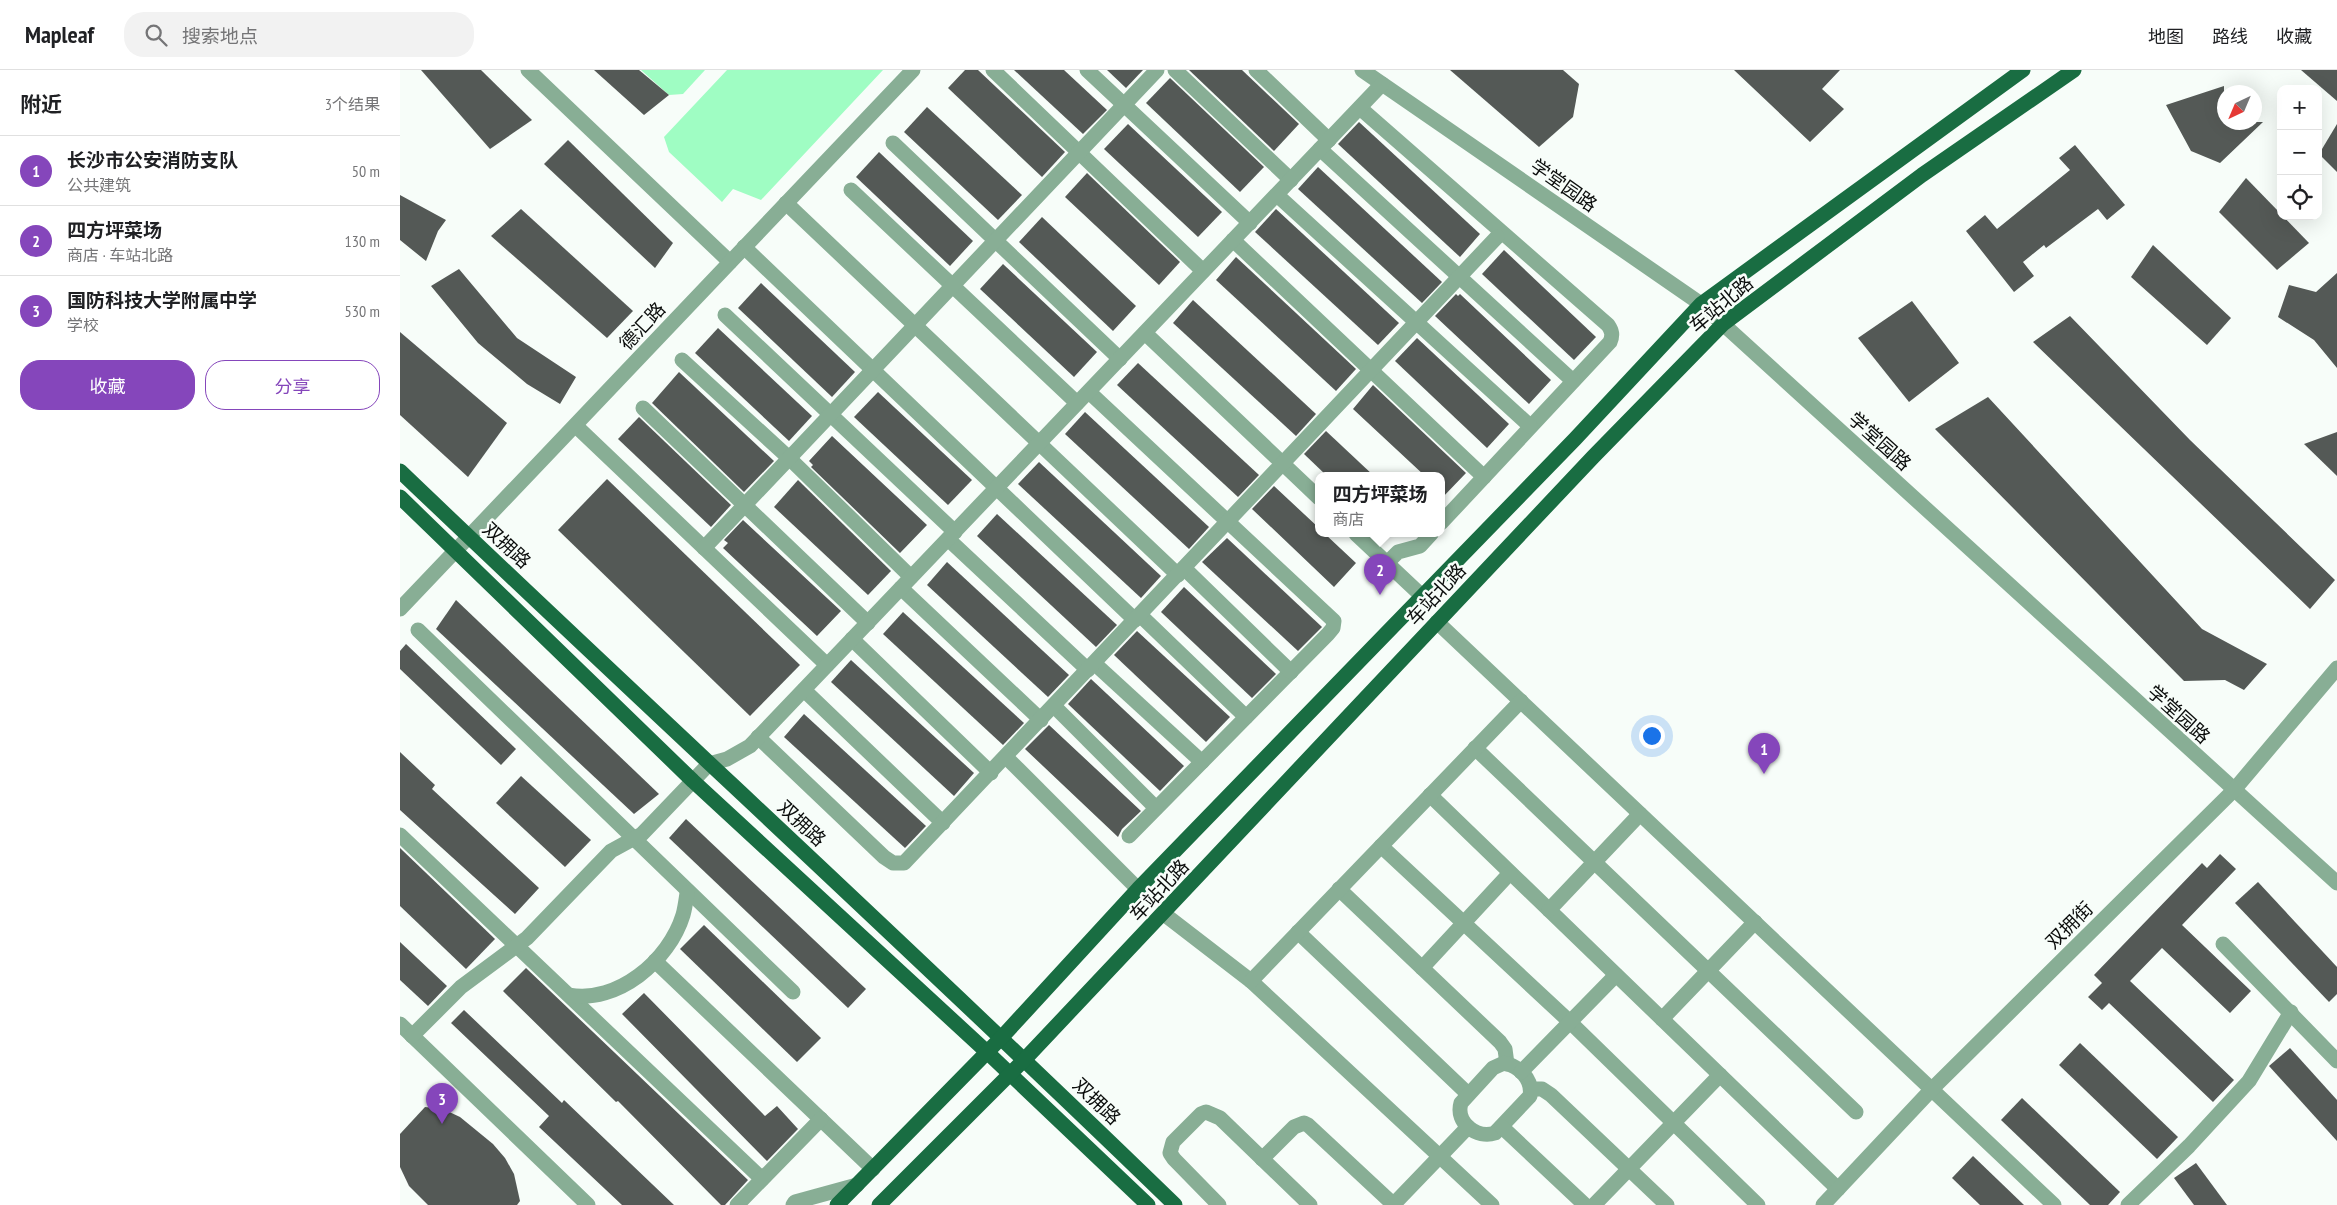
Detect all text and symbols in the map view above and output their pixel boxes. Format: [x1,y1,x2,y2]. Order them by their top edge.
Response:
search box [124,12,474,57]
text: Mapleaf [25,19,94,50]
icon: search [142,21,170,49]
text: 搜索地点 [182,24,258,48]
text: 地图 [2148,25,2184,48]
text: 路线 [2212,25,2248,48]
text: 收藏 [2276,25,2312,48]
north arrow [2217,85,2262,130]
map controls [2277,85,2322,220]
button: + [2277,85,2322,130]
text: 附近 [20,91,62,118]
text: 3个结果 [325,94,380,114]
button: − [2277,130,2322,175]
text: 长沙市公安消防支队 [67,148,238,172]
street label: 学堂园路 [1526,153,1602,217]
text: 1 [32,161,40,181]
text: 50 m [352,161,380,181]
text: 公共建筑 [67,175,131,195]
button: locate [2277,175,2322,220]
text: 四方坪菜场 [67,218,162,242]
text: 2 [32,231,40,251]
text: 130 m [345,231,380,251]
text: 商店 · 车站北路 [67,245,173,265]
street label: 车站北路 [1684,270,1758,338]
text: 国防科技大学附属中学 [67,288,257,312]
street label: 德汇路 [614,297,670,355]
text: 3 [32,301,40,321]
text: 530 m [345,301,380,321]
text: 学校 [67,315,99,335]
button: 收藏 [20,360,195,410]
button: 分享 [205,360,380,410]
street label: 学堂园路 [1844,407,1916,475]
popup [1315,472,1445,537]
text: 四方坪菜场 [1332,482,1428,506]
text: 商店 [1332,509,1365,529]
street label: 双拥路 [478,517,536,573]
pin: 2 [1364,554,1396,595]
street label: 车站北路 [1401,558,1471,630]
street label: 学堂园路 [2143,680,2215,748]
your location [1639,723,1665,749]
pin: 1 [1748,733,1780,774]
street label: 双拥路 [773,795,831,851]
street label: 车站北路 [1124,854,1194,926]
street label: 双拥街 [2040,896,2098,954]
street label: 双拥路 [1068,1073,1126,1129]
pin: 3 [426,1083,458,1124]

